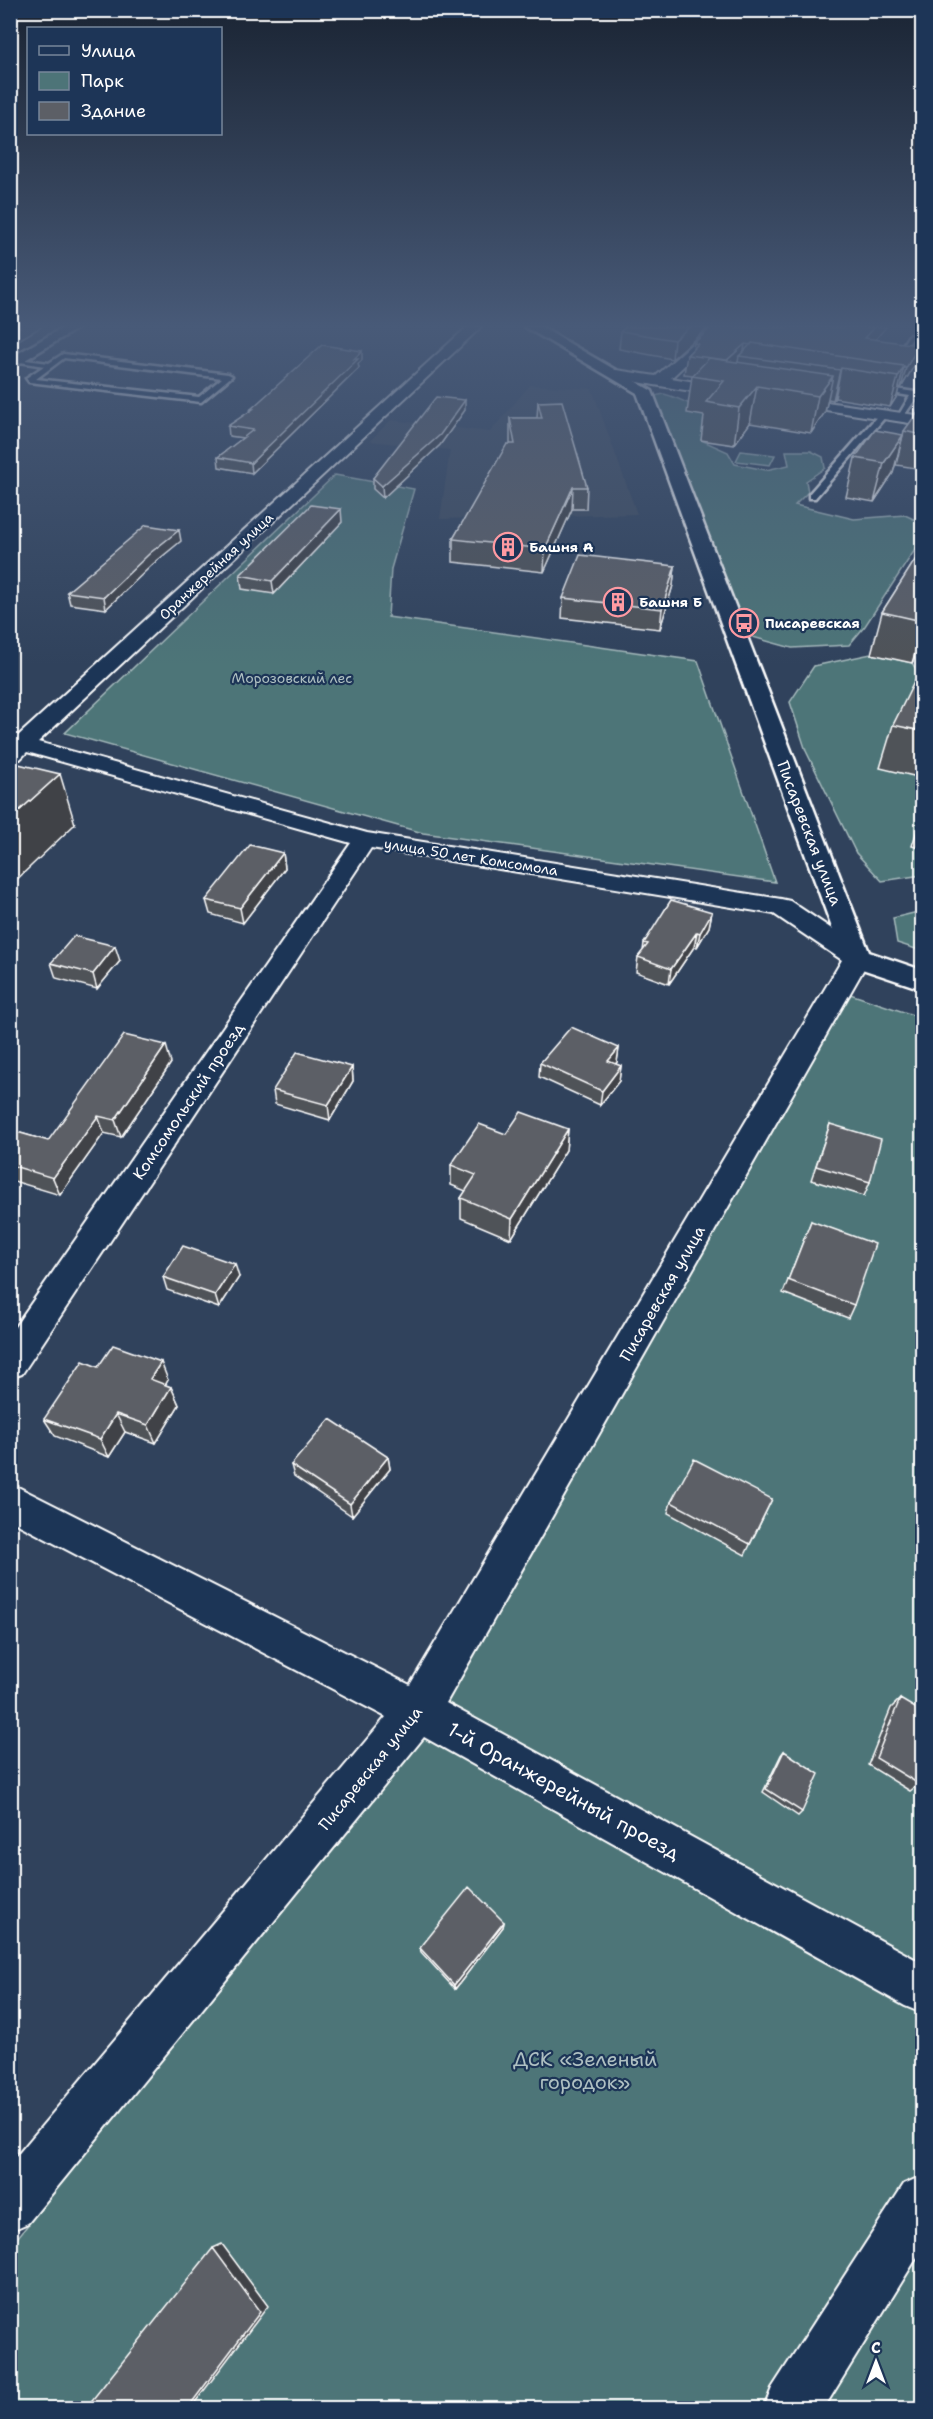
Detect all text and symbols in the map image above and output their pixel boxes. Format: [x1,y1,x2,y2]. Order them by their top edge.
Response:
legend [27,27,222,135]
text: Улица [81,39,135,63]
text: Парк [81,69,124,93]
text: Здание [81,99,146,123]
street label: Оранжерейная улица [155,508,277,624]
building icon: Башня А [492,531,524,563]
place label: Башня А [529,538,594,556]
building icon: Башня Б [602,586,634,618]
place label: Башня Б [639,593,702,611]
bus stop icon: Писаревская [728,607,760,639]
place label: Писаревская [765,614,860,632]
park label: Морозовский лес [232,669,352,687]
street label: Писаревская улица [772,758,847,909]
street label: улица 50 лет Комсомола [383,834,559,880]
street label: Комсомольский проезд [128,1019,249,1184]
street label: Писаревская улица [615,1222,710,1365]
street label: Писаревская улица [314,1702,427,1835]
street label: 1-й Оранжерейный проезд [443,1716,685,1866]
park label: ДСК «Зеленый городок» [513,2046,657,2095]
north arrow [846,2332,906,2392]
text: С [871,2337,881,2358]

